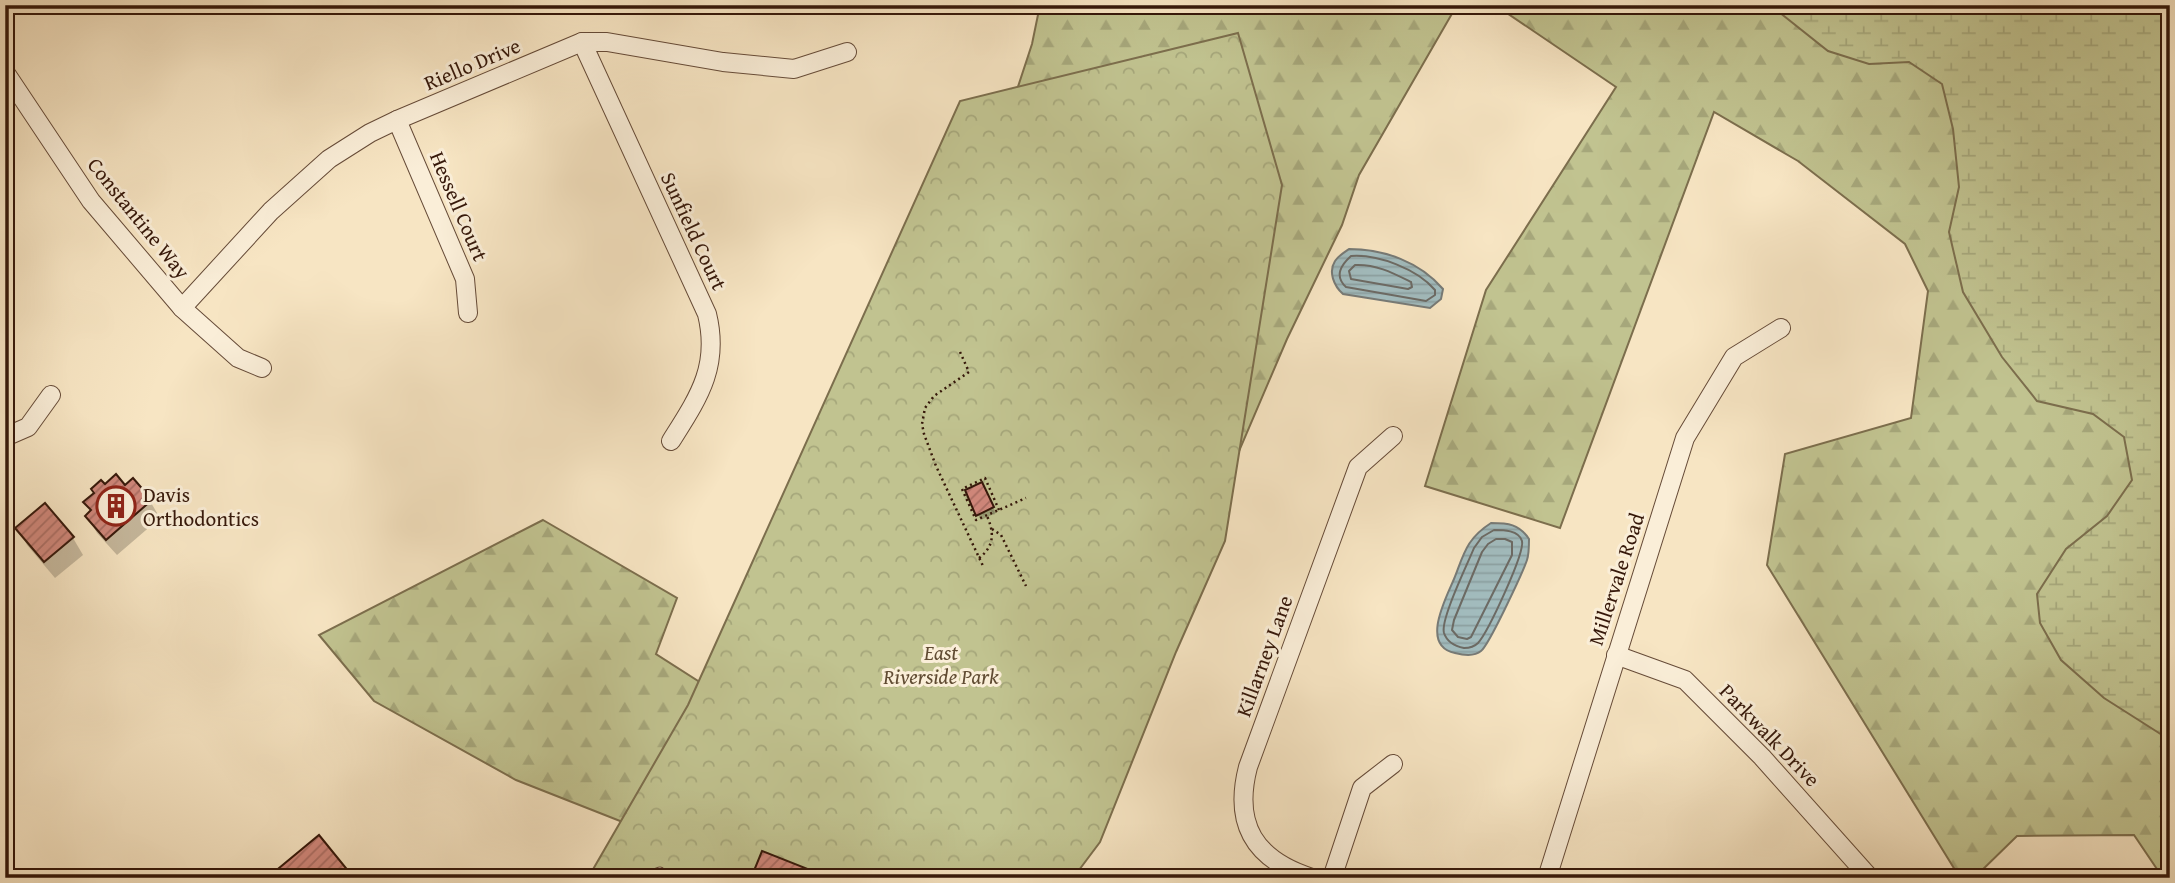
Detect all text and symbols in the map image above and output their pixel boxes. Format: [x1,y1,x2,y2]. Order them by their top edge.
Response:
street label: Riello Drive [419,30,525,98]
street label: Hessell Court [422,146,496,266]
street label: Constantine Way [80,151,198,286]
street label: Sunfield Court [653,167,735,296]
place label: Davis Orthodontics [143,479,259,534]
building icon: Davis Orthodontics [95,485,137,527]
street label: Millervale Road [1580,508,1652,649]
street label: Killarney Lane [1228,591,1300,721]
park label: East Riverside Park [882,637,999,692]
street label: Parkwalk Drive [1713,676,1828,794]

